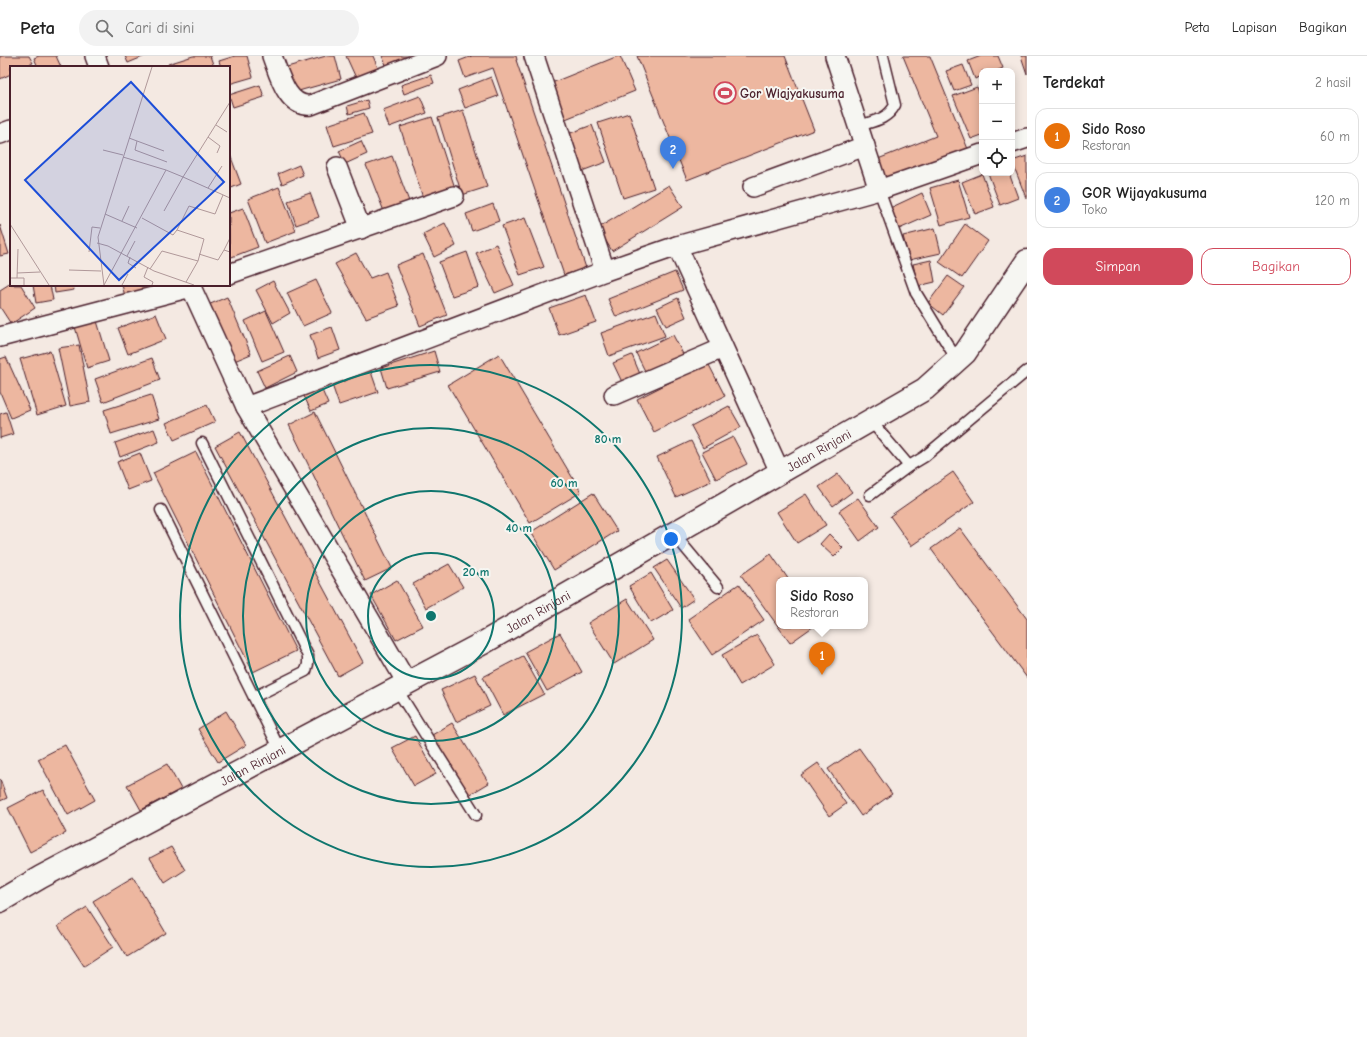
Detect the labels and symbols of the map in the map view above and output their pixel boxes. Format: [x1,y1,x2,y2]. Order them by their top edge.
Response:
inset map [10,66,230,286]
sports icon: Gor Wiajyakusuma [712,80,738,106]
place label: Gor Wiajyakusuma [740,86,845,101]
pin: 2 [660,136,686,169]
street label: Jalan Rinjani [784,426,854,475]
text: 80 m [595,432,621,446]
text: 60 m [551,476,577,490]
text: 40 m [506,521,532,535]
your location [661,529,681,549]
text: 20 m [463,565,489,579]
street label: Jalan Rinjani [503,588,573,636]
centre of rings [424,609,438,623]
pin: 1 [809,642,835,675]
street label: Jalan Rinjani [218,742,288,789]

